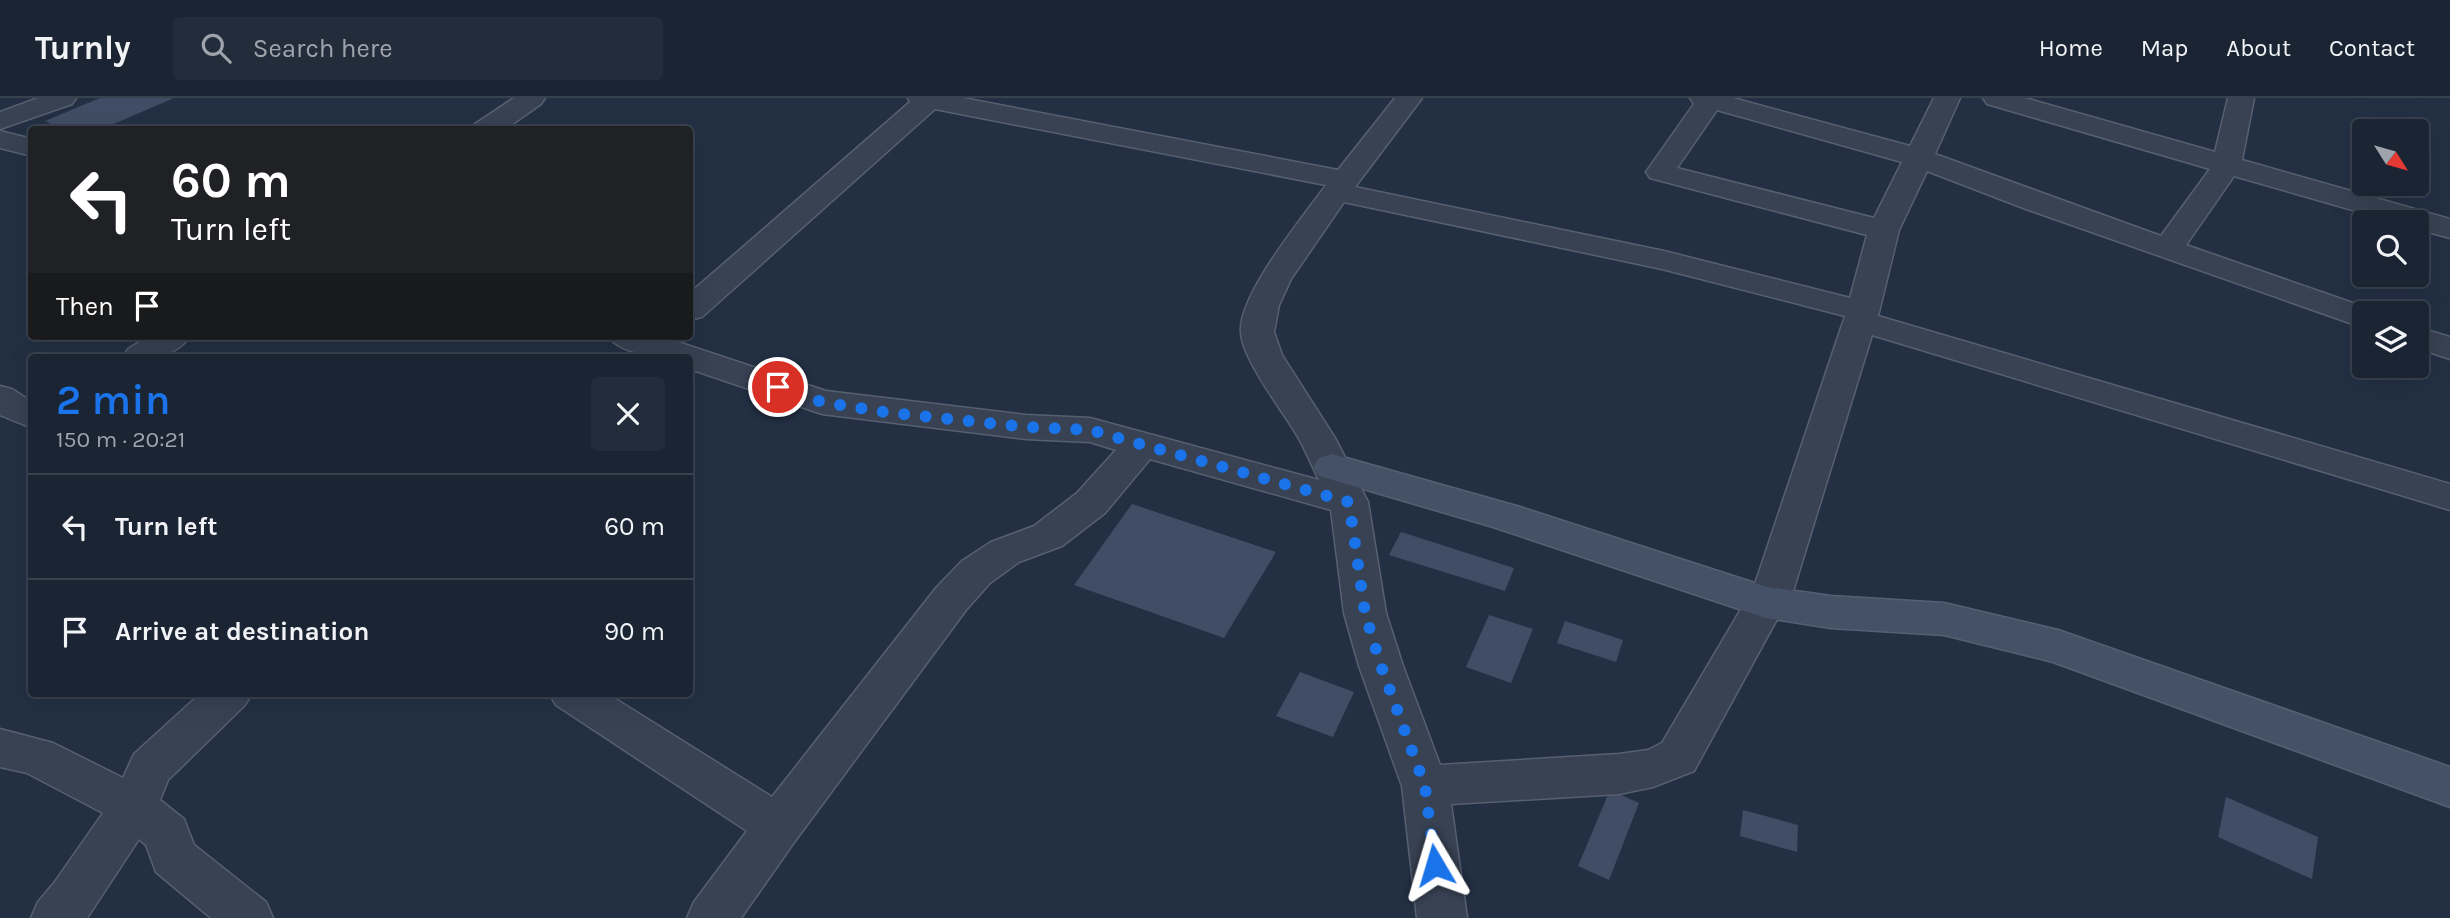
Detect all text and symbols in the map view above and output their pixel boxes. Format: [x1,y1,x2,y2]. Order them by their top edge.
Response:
search box [173,17,663,80]
text: Turnly [35,29,131,67]
icon: search [197,29,235,67]
text: Search here [253,33,393,64]
text: Home [2039,34,2103,62]
text: Map [2141,34,2188,62]
text: About [2226,34,2291,62]
text: Contact [2329,34,2415,62]
north arrow [2352,119,2429,196]
map controls [2352,119,2429,378]
text: 60 m [171,152,291,209]
icon: left [56,154,147,245]
button: search [2352,210,2429,287]
text: Turn left [171,211,291,248]
icon: arrive [128,287,166,325]
text: Then [56,291,114,322]
button: layers [2352,301,2429,378]
pin [748,357,808,417]
icon: arrive [759,368,797,406]
text: 2 min [56,375,171,425]
button: close [591,377,665,451]
text: 150 m · 20:21 [56,426,185,453]
icon: left [56,508,94,546]
text: Turn left [115,511,217,542]
text: 60 m [604,511,665,542]
icon: arrive [56,613,94,651]
text: Arrive at destination [115,616,369,647]
text: 90 m [604,616,665,647]
position arrow [1398,828,1472,902]

